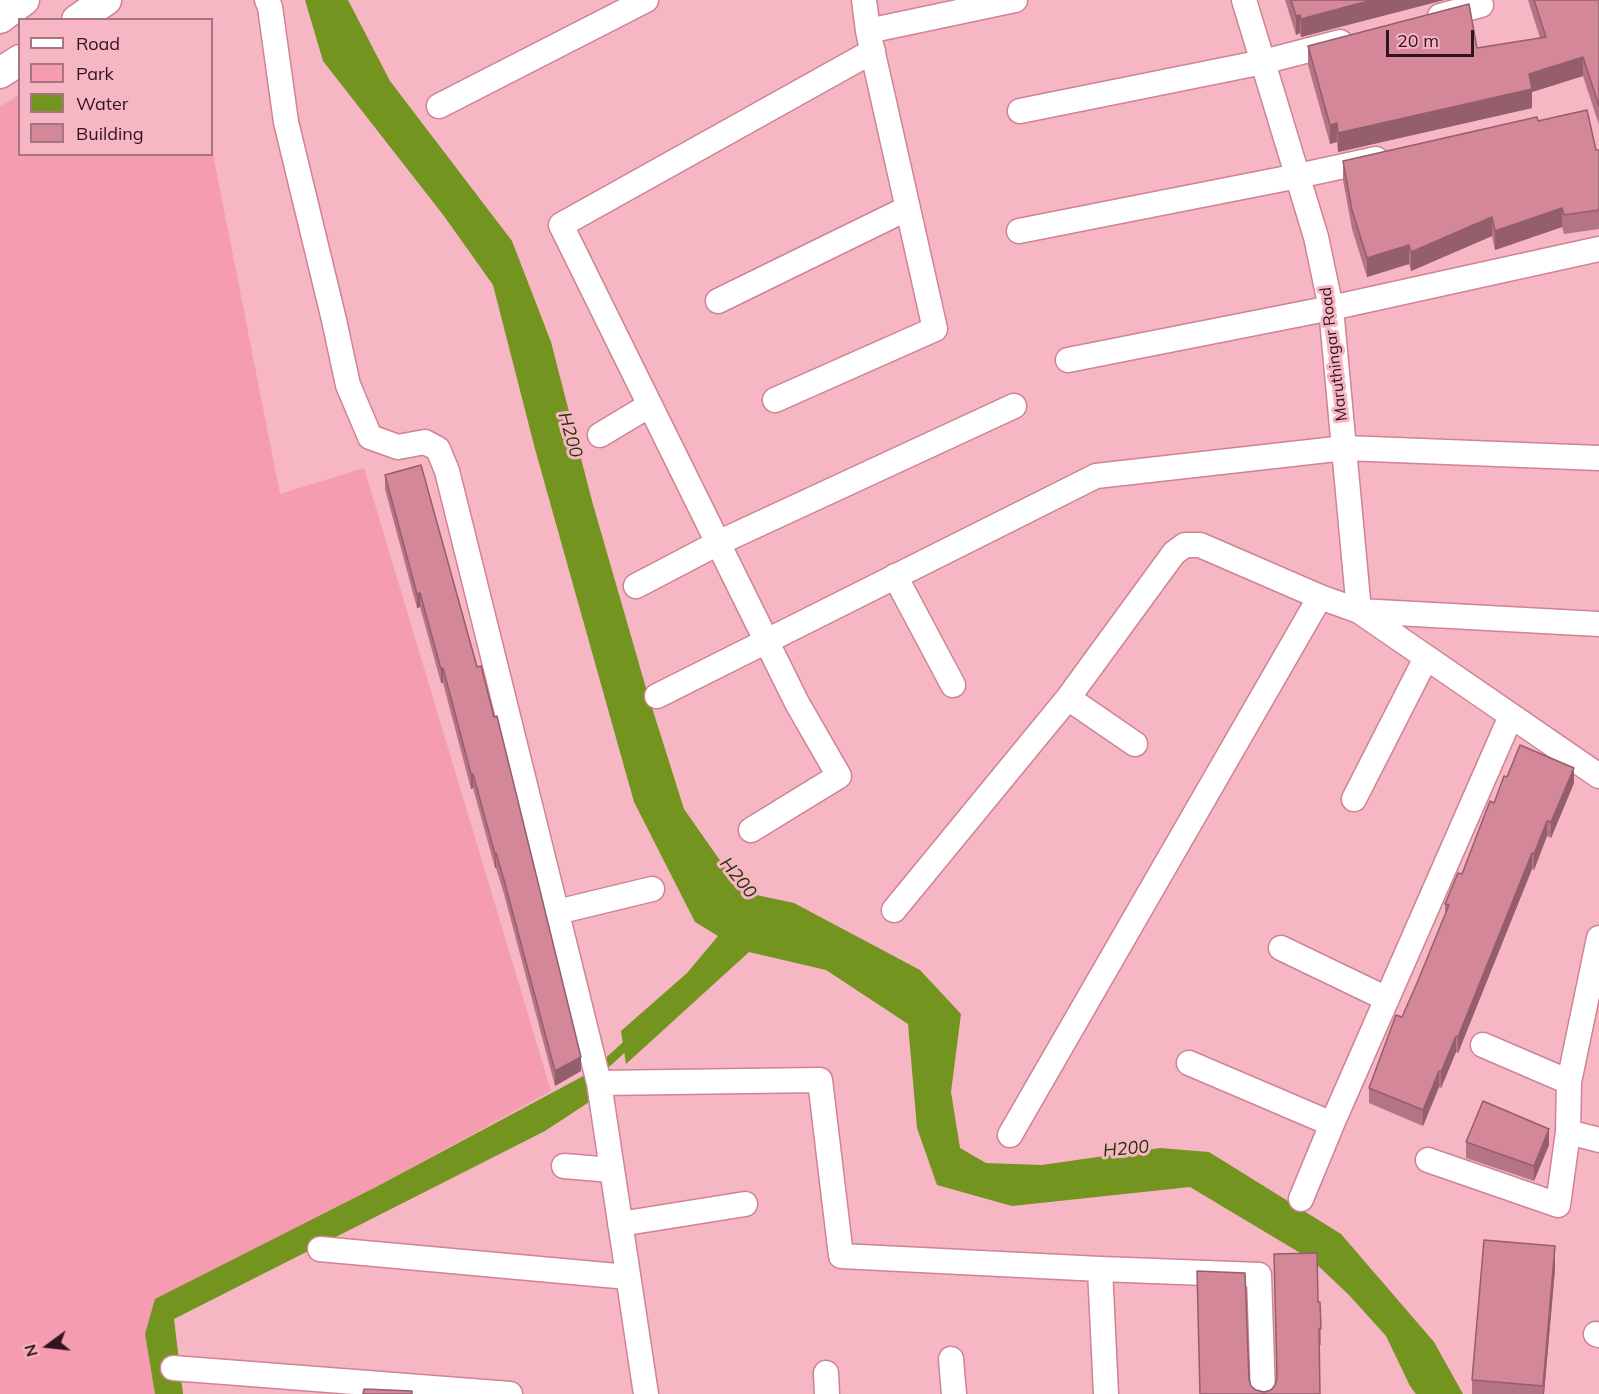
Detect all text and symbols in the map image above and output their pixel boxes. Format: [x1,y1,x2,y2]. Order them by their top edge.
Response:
legend [18,18,213,156]
scale bar [1389,18,1478,56]
text: 20 m [1397,29,1439,52]
text: Road [76,32,120,55]
text: Park [76,62,114,85]
text: Water [76,92,128,115]
text: Building [76,122,144,145]
street label: Maruthingar Road [1316,286,1352,422]
water label: H200 [553,410,587,460]
water label: H200 [715,853,761,903]
water label: H200 [1102,1136,1150,1162]
north arrow [18,1316,78,1376]
text: N [19,1342,42,1359]

